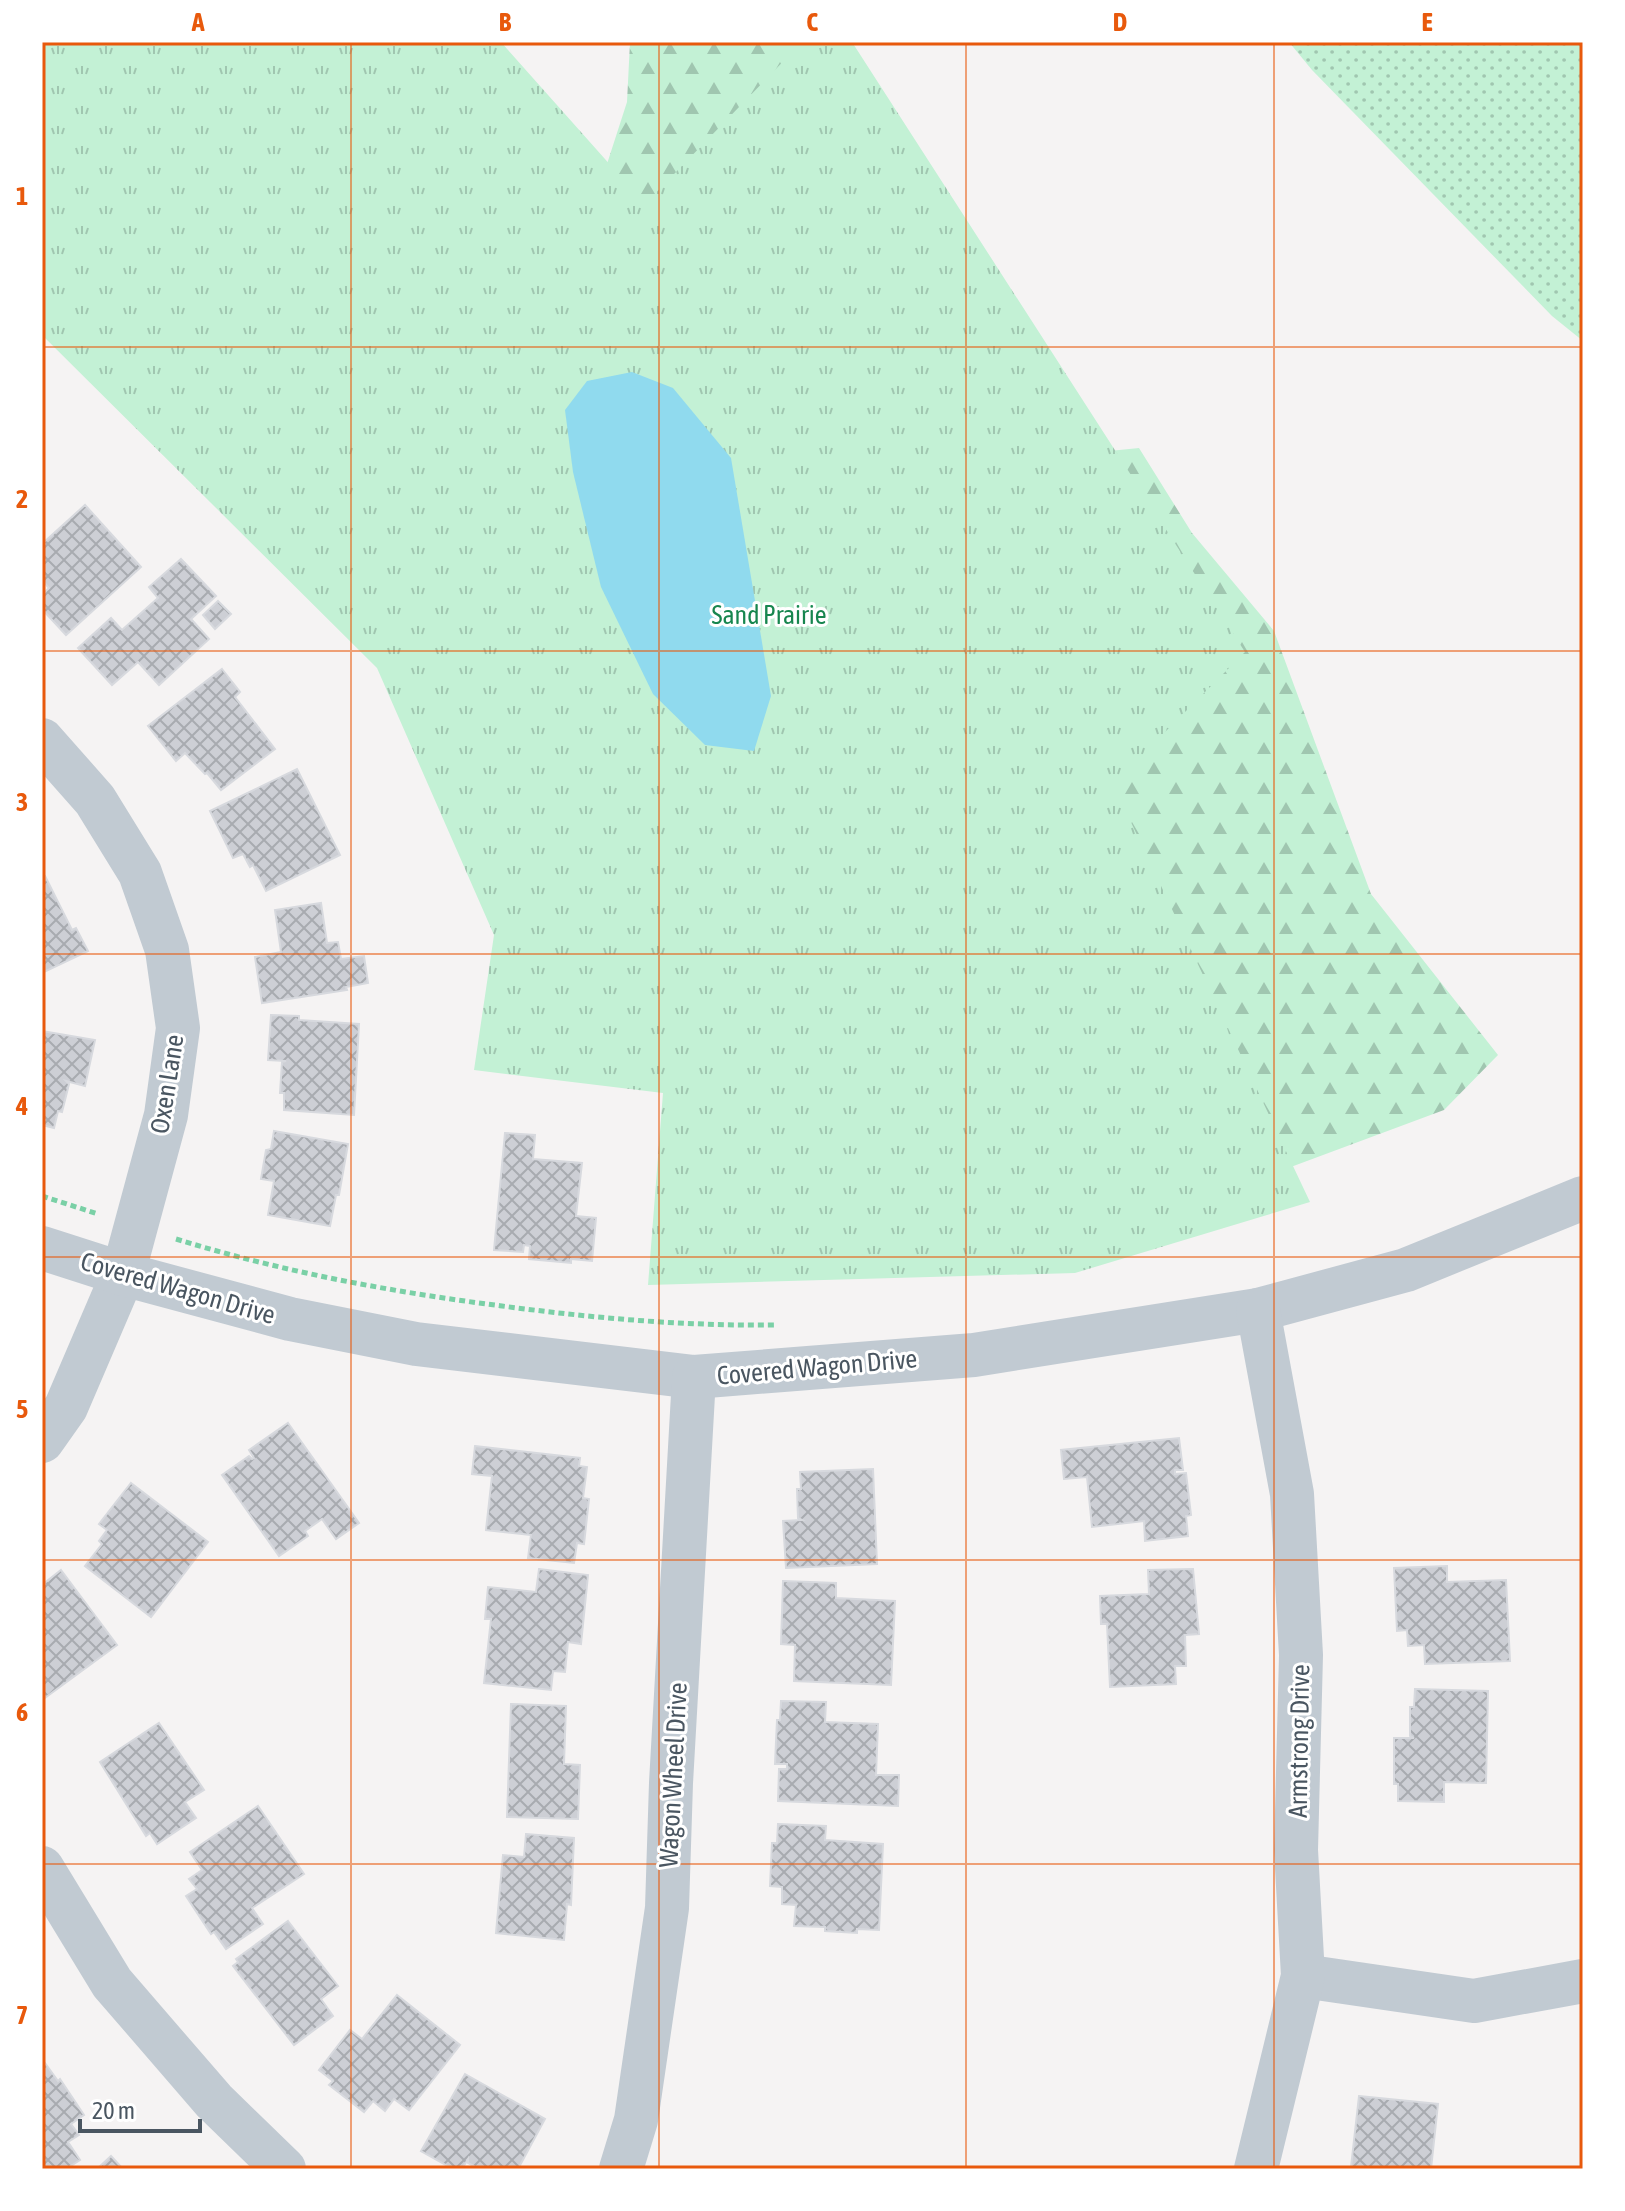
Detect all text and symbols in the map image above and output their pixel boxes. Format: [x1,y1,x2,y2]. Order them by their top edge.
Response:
text: A [191,7,205,37]
text: B [499,7,512,37]
text: C [806,7,818,37]
text: D [1113,7,1127,37]
text: E [1421,7,1433,37]
text: 1 [16,181,28,211]
text: 2 [16,484,28,514]
park label: Sand Prairie [712,600,826,630]
text: 3 [16,787,28,817]
street label: Oxen Lane [144,1032,190,1136]
text: 4 [15,1091,28,1121]
street label: Covered Wagon Drive [77,1246,279,1330]
street label: Covered Wagon Drive [716,1343,918,1391]
text: 5 [16,1394,28,1424]
street label: Armstrong Drive [1283,1664,1315,1818]
street label: Wagon Wheel Drive [653,1682,693,1868]
text: 6 [16,1697,28,1727]
text: 7 [16,2000,28,2030]
scale bar [80,2083,200,2133]
text: 20 m [92,2097,135,2124]

